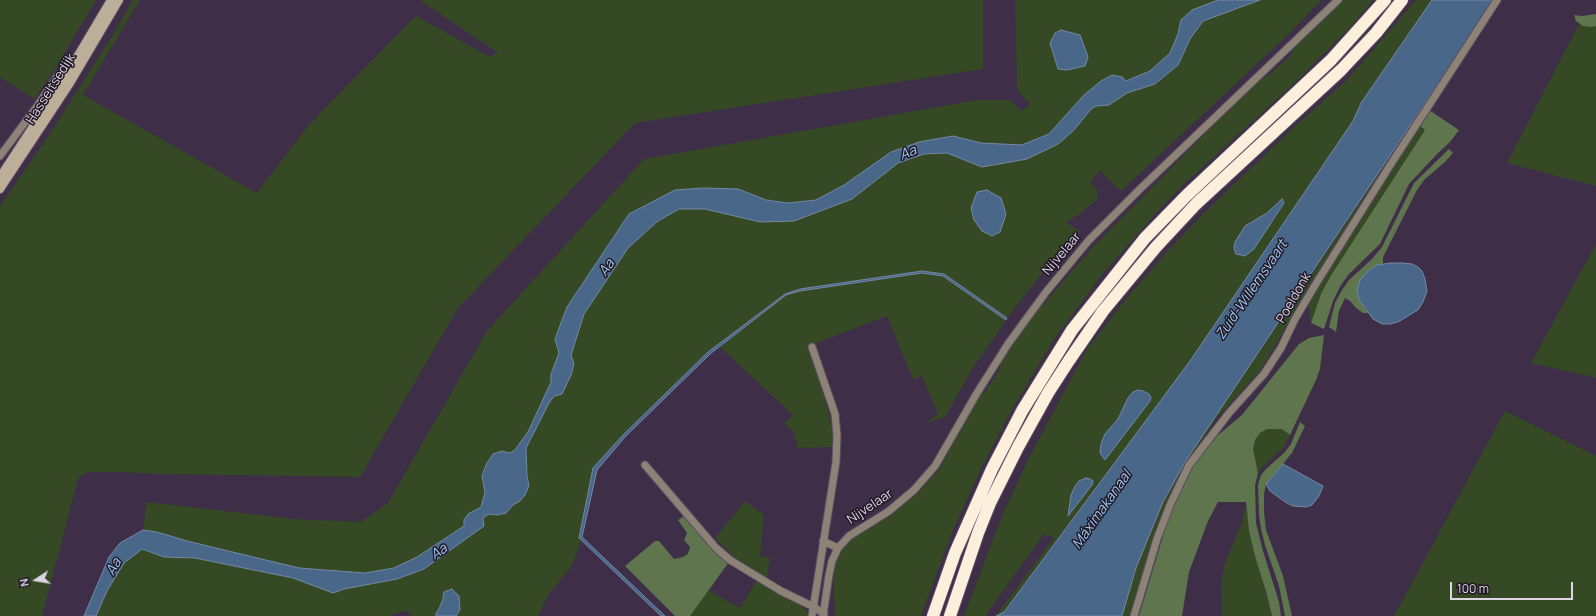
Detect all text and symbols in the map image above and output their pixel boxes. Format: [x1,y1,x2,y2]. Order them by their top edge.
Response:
street label: Hasseltsedijk [23,51,79,127]
water label: Aa [897,142,919,164]
street label: Nijvelaar [1040,229,1084,279]
water label: Zuid-Willemsvaart [1213,237,1291,343]
water label: Aa [595,256,619,280]
street label: Poeldonk [1273,270,1315,326]
water label: Máximakanaal [1069,468,1135,552]
street label: Nijvelaar [844,486,896,528]
water label: Aa [427,540,451,564]
water label: Aa [103,556,125,578]
north arrow [16,560,56,600]
scale bar [1452,574,1575,600]
text: N [16,577,32,588]
text: 100 m [1457,580,1489,597]

